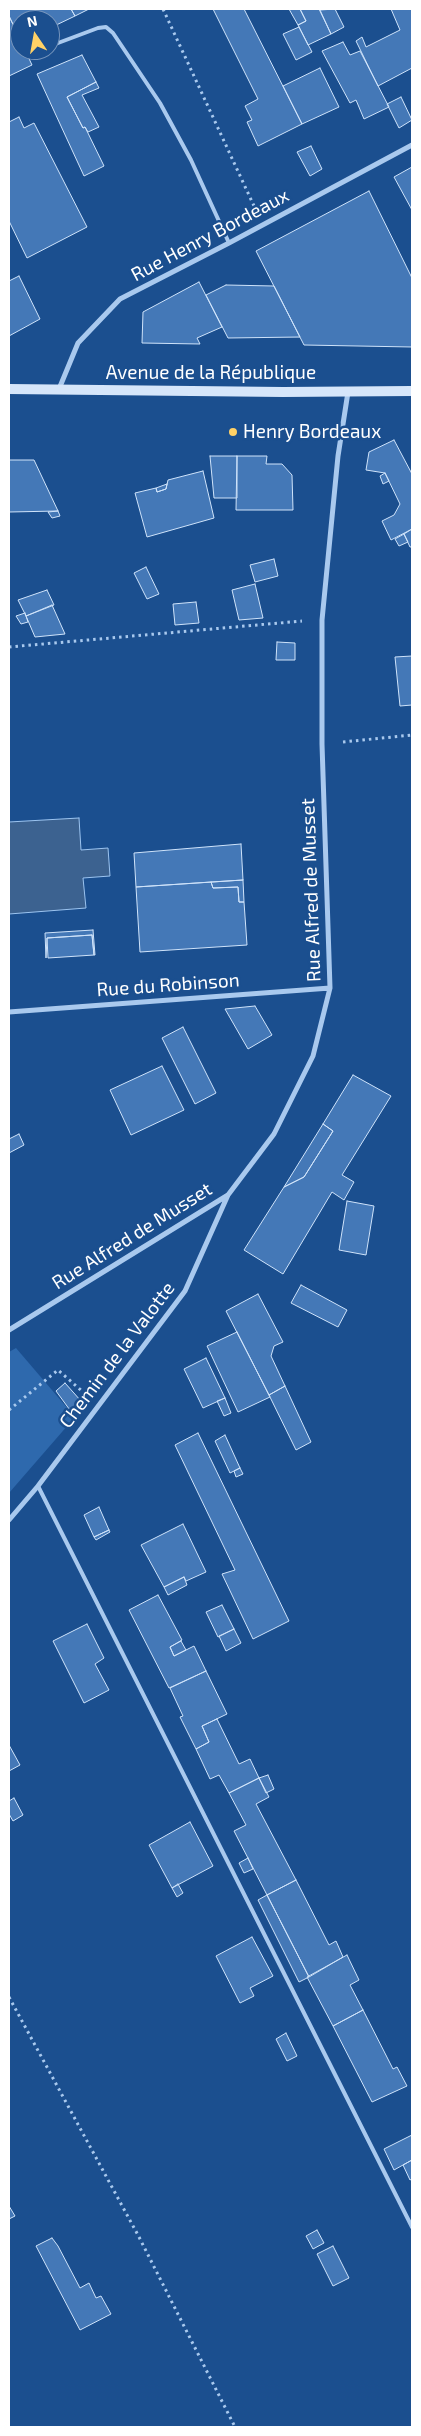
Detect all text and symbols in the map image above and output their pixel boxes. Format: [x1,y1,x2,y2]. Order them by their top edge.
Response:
north arrow [10,10,60,60]
text: N [25,11,39,30]
street label: Rue Henry Bordeaux [127,184,293,286]
street label: Avenue de la République [106,362,316,384]
place label: Henry Bordeaux [243,421,381,443]
marker: Henry Bordeaux [227,426,239,438]
street label: Rue Alfred de Musset [296,798,326,982]
street label: Rue du Robinson [96,969,240,1001]
street label: Rue Alfred de Musset [48,1178,216,1294]
street label: Chemin de la Valotte [55,1277,179,1433]

